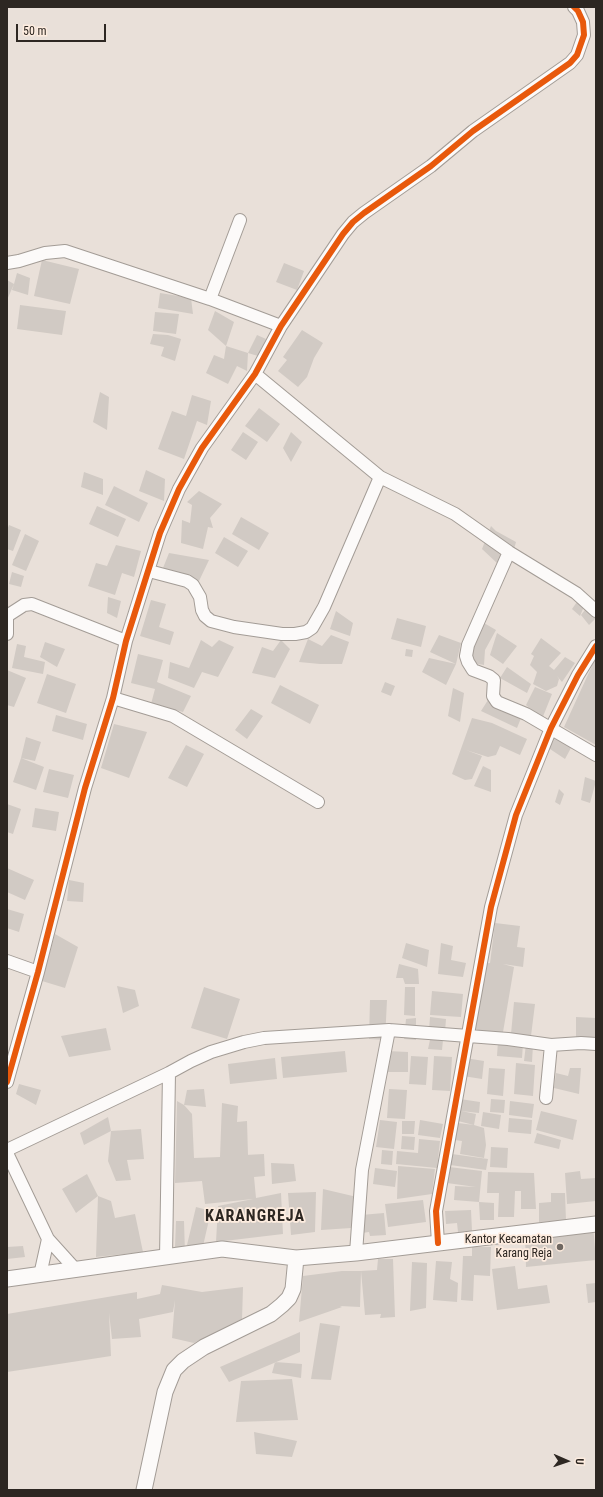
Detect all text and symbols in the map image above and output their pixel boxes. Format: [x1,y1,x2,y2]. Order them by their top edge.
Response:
scale bar [18,16,108,42]
text: 50 m [23,24,47,38]
district label: KARANGREJA [205,1207,305,1227]
place label: Kantor Kecamatan Karang Reja [465,1233,552,1261]
marker: Kantor Kecamatan Karang Reja [555,1242,565,1252]
north arrow [547,1441,587,1481]
text: U [573,1458,586,1465]

